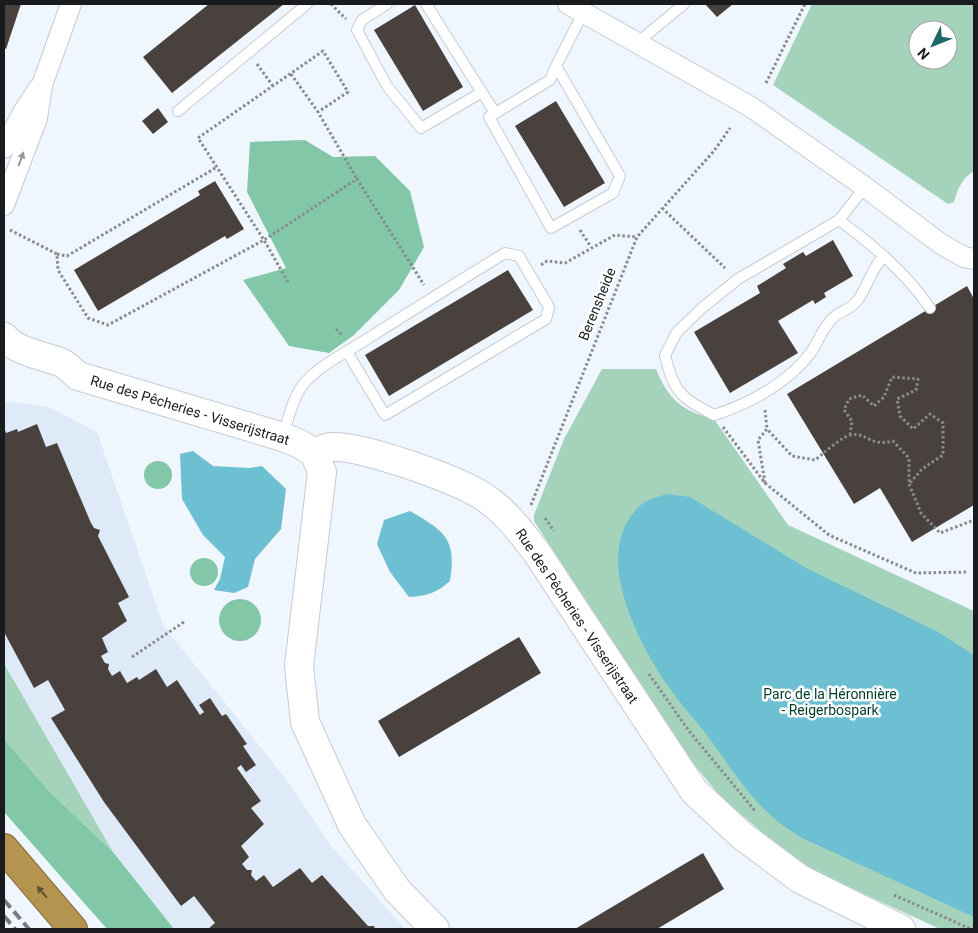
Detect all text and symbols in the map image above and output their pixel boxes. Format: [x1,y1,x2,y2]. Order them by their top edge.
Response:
north arrow [908,20,958,70]
text: N [914,45,933,63]
one-way arrow [17,151,25,166]
street label: Berensheide [575,265,619,343]
street label: Rue des Pêcheries - Visserijstraat [89,372,292,448]
street label: Rue des Pêcheries - Visserijstraat [512,526,642,707]
park label: Parc de la Héronnière - Reigerbospark [763,686,897,718]
one-way arrow [36,886,47,899]

